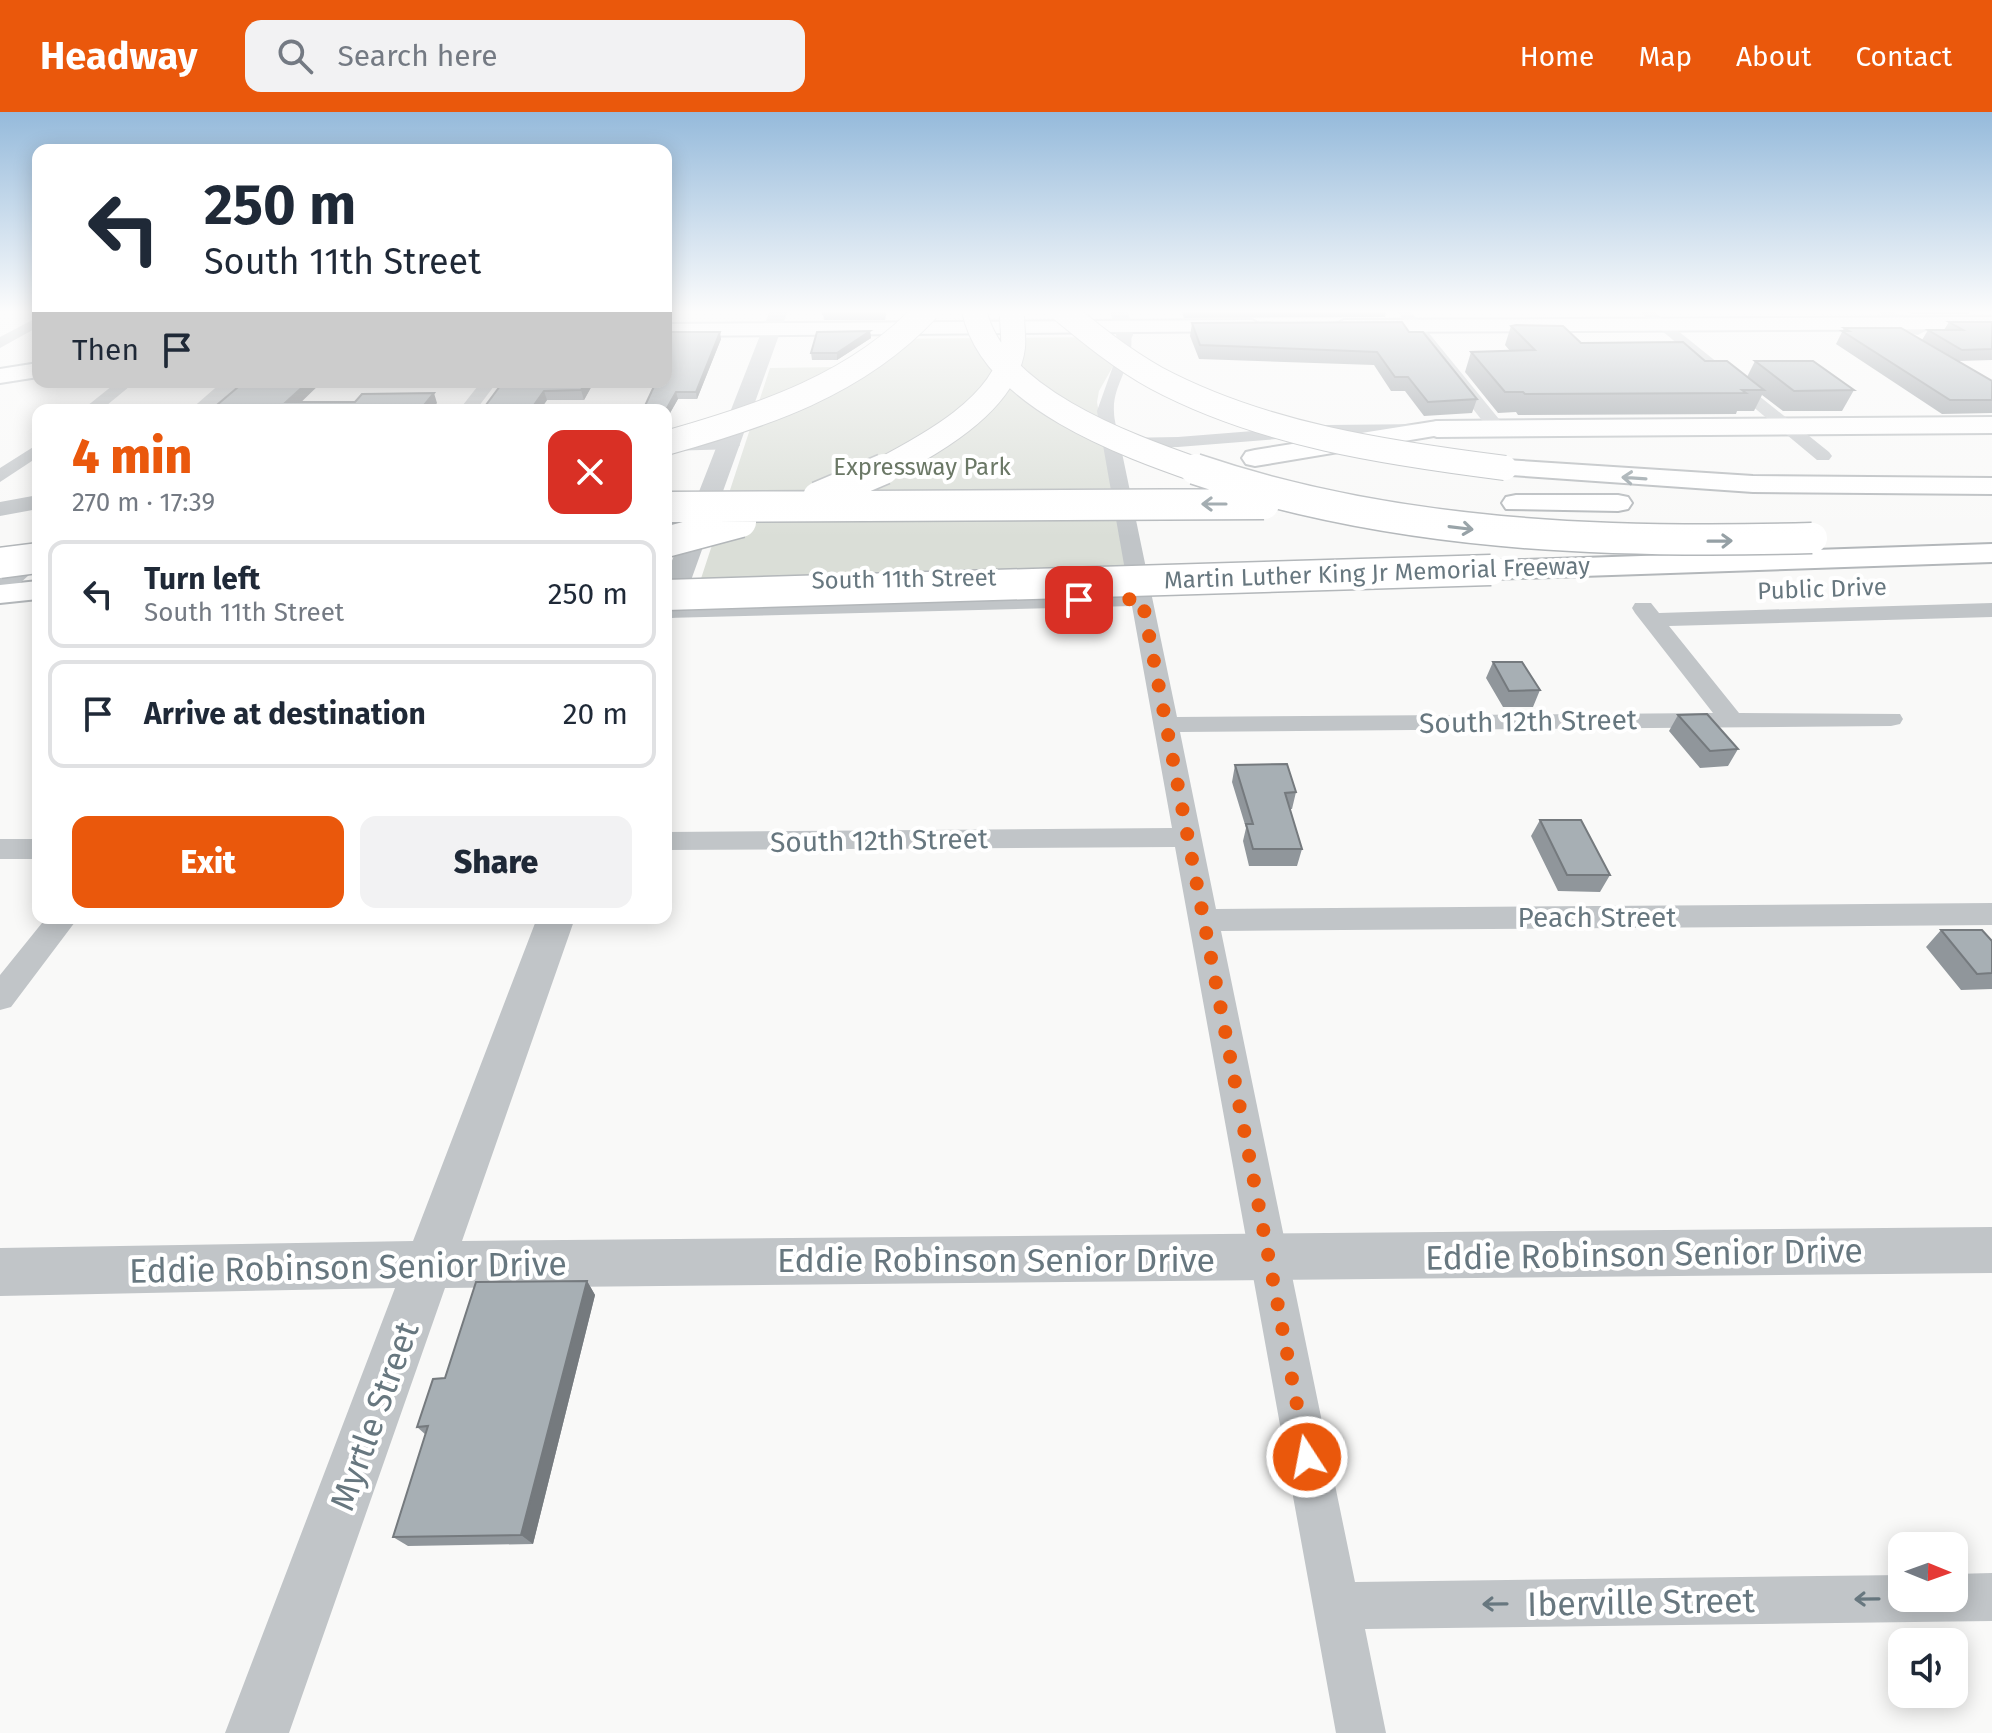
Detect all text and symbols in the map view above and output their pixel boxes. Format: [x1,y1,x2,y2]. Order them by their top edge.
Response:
search box [245,20,805,92]
text: Headway [40,33,197,79]
icon: search [273,34,317,78]
text: Search here [337,38,498,74]
text: Home [1520,40,1594,73]
text: Map [1638,40,1692,73]
text: About [1736,40,1811,73]
text: Contact [1855,40,1952,73]
text: 250 m [204,172,356,239]
icon: left [72,176,176,280]
text: South 11th Street [204,240,481,284]
icon: arrive [155,328,199,372]
text: Then [72,332,139,368]
text: 4 min [72,428,192,486]
button: close [548,430,632,514]
park label: Expressway Park [833,453,1011,481]
one-way arrow [1621,470,1648,485]
text: 270 m · 17:39 [72,487,215,518]
one-way arrow [1201,496,1228,512]
one-way arrow [1448,521,1473,536]
one-way arrow [1706,533,1733,549]
street label: Martin Luther King Jr Memorial Freeway [1164,552,1591,594]
text: Turn left [144,561,260,597]
street label: South 11th Street [811,563,997,595]
pin [1045,566,1113,634]
icon: left [76,572,120,616]
street label: Public Drive [1757,573,1887,605]
text: 250 m [548,576,628,612]
icon: arrive [1057,578,1101,622]
text: South 11th Street [144,597,344,628]
icon: arrive [76,692,120,736]
text: Arrive at destination [144,696,426,732]
text: 20 m [563,696,628,732]
street label: South 12th Street [1419,703,1638,740]
button: Exit [72,816,344,908]
button: Share [360,816,632,908]
street label: South 12th Street [770,822,989,859]
street label: Peach Street [1518,901,1677,934]
street label: Eddie Robinson Senior Drive [1425,1230,1863,1279]
street label: Eddie Robinson Senior Drive [777,1240,1215,1281]
street label: Eddie Robinson Senior Drive [129,1243,567,1292]
street label: Myrtle Street [321,1316,428,1516]
position arrow [1265,1415,1349,1499]
north arrow [1888,1532,1968,1612]
map controls [1888,1532,1968,1708]
street label: Iberville Street [1527,1580,1756,1625]
one-way arrow [1854,1591,1881,1607]
one-way arrow [1482,1596,1509,1612]
button: sound [1888,1628,1968,1708]

